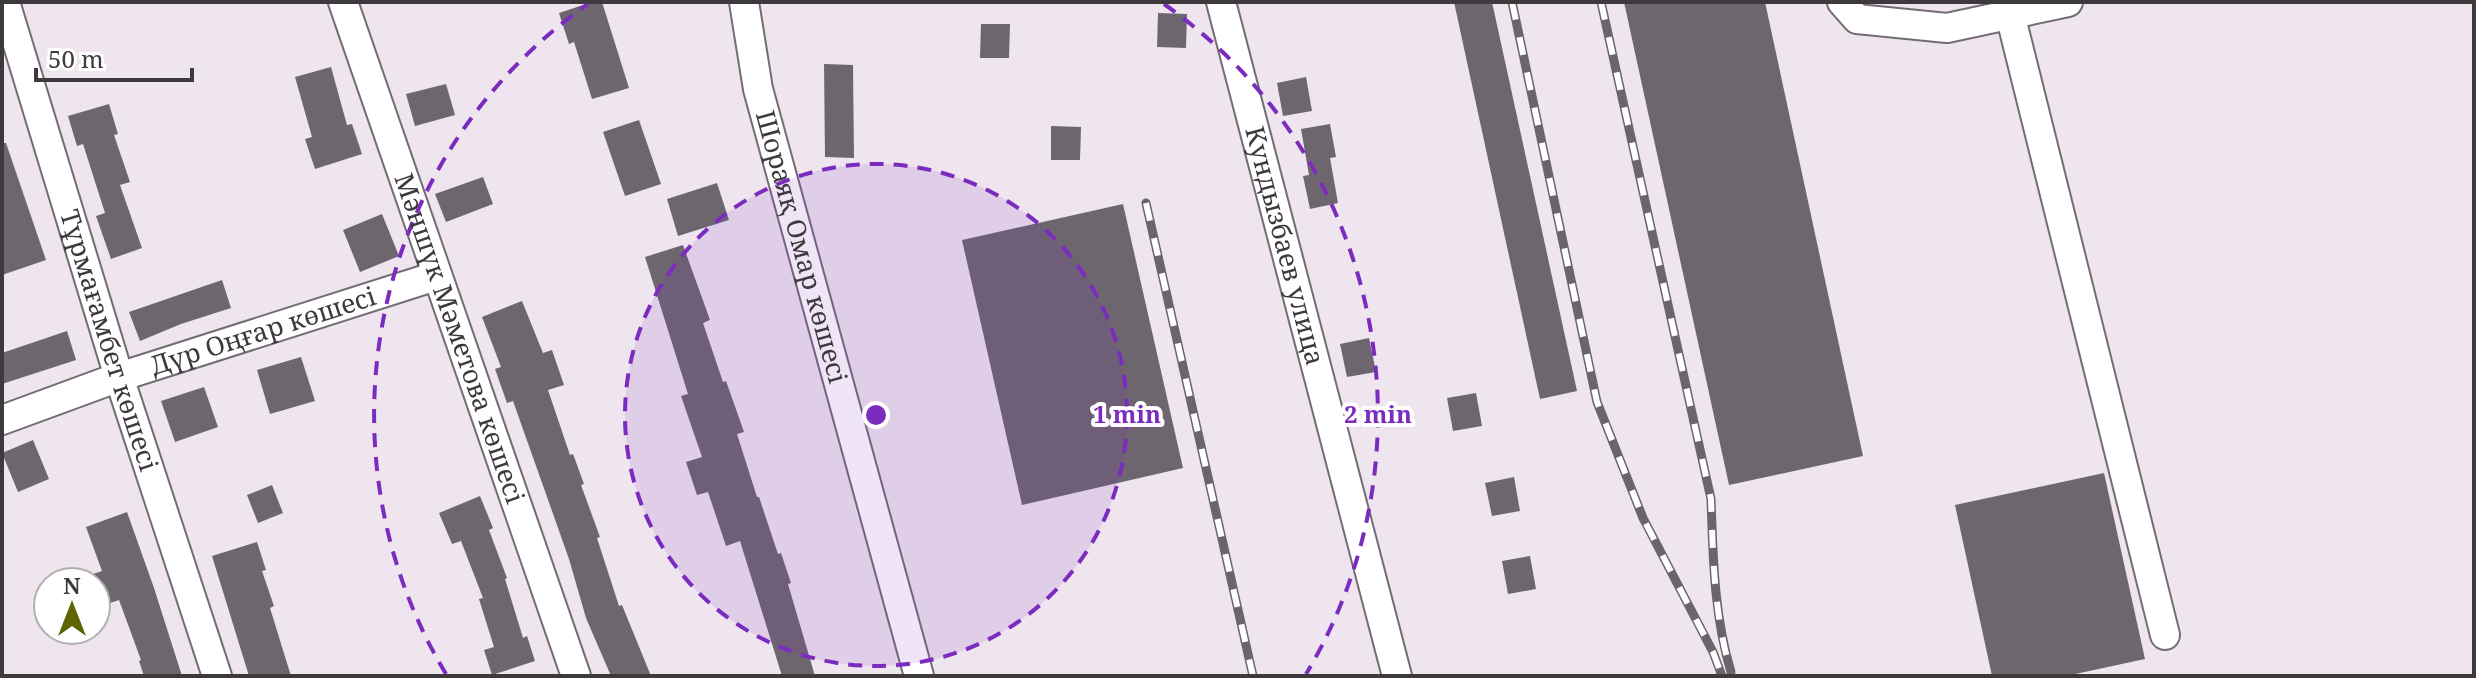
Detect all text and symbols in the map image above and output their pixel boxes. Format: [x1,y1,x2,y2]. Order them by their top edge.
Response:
scale bar [36,32,192,82]
text: 50 m [48,42,104,75]
street label: Шораяқ Омар көшесі [748,106,857,388]
street label: Кундызбаев улица [1237,122,1334,369]
street label: Мәншүк Мәметова көшесі [386,168,534,508]
street label: Тұрмағамбет көшесі [52,205,168,476]
street label: Дүр Оңғар көшесі [145,277,381,383]
text: 1 min [1093,397,1161,430]
text: 2 min [1344,397,1412,430]
centre of rings [862,401,890,429]
north arrow [32,566,112,646]
text: N [63,570,81,600]

